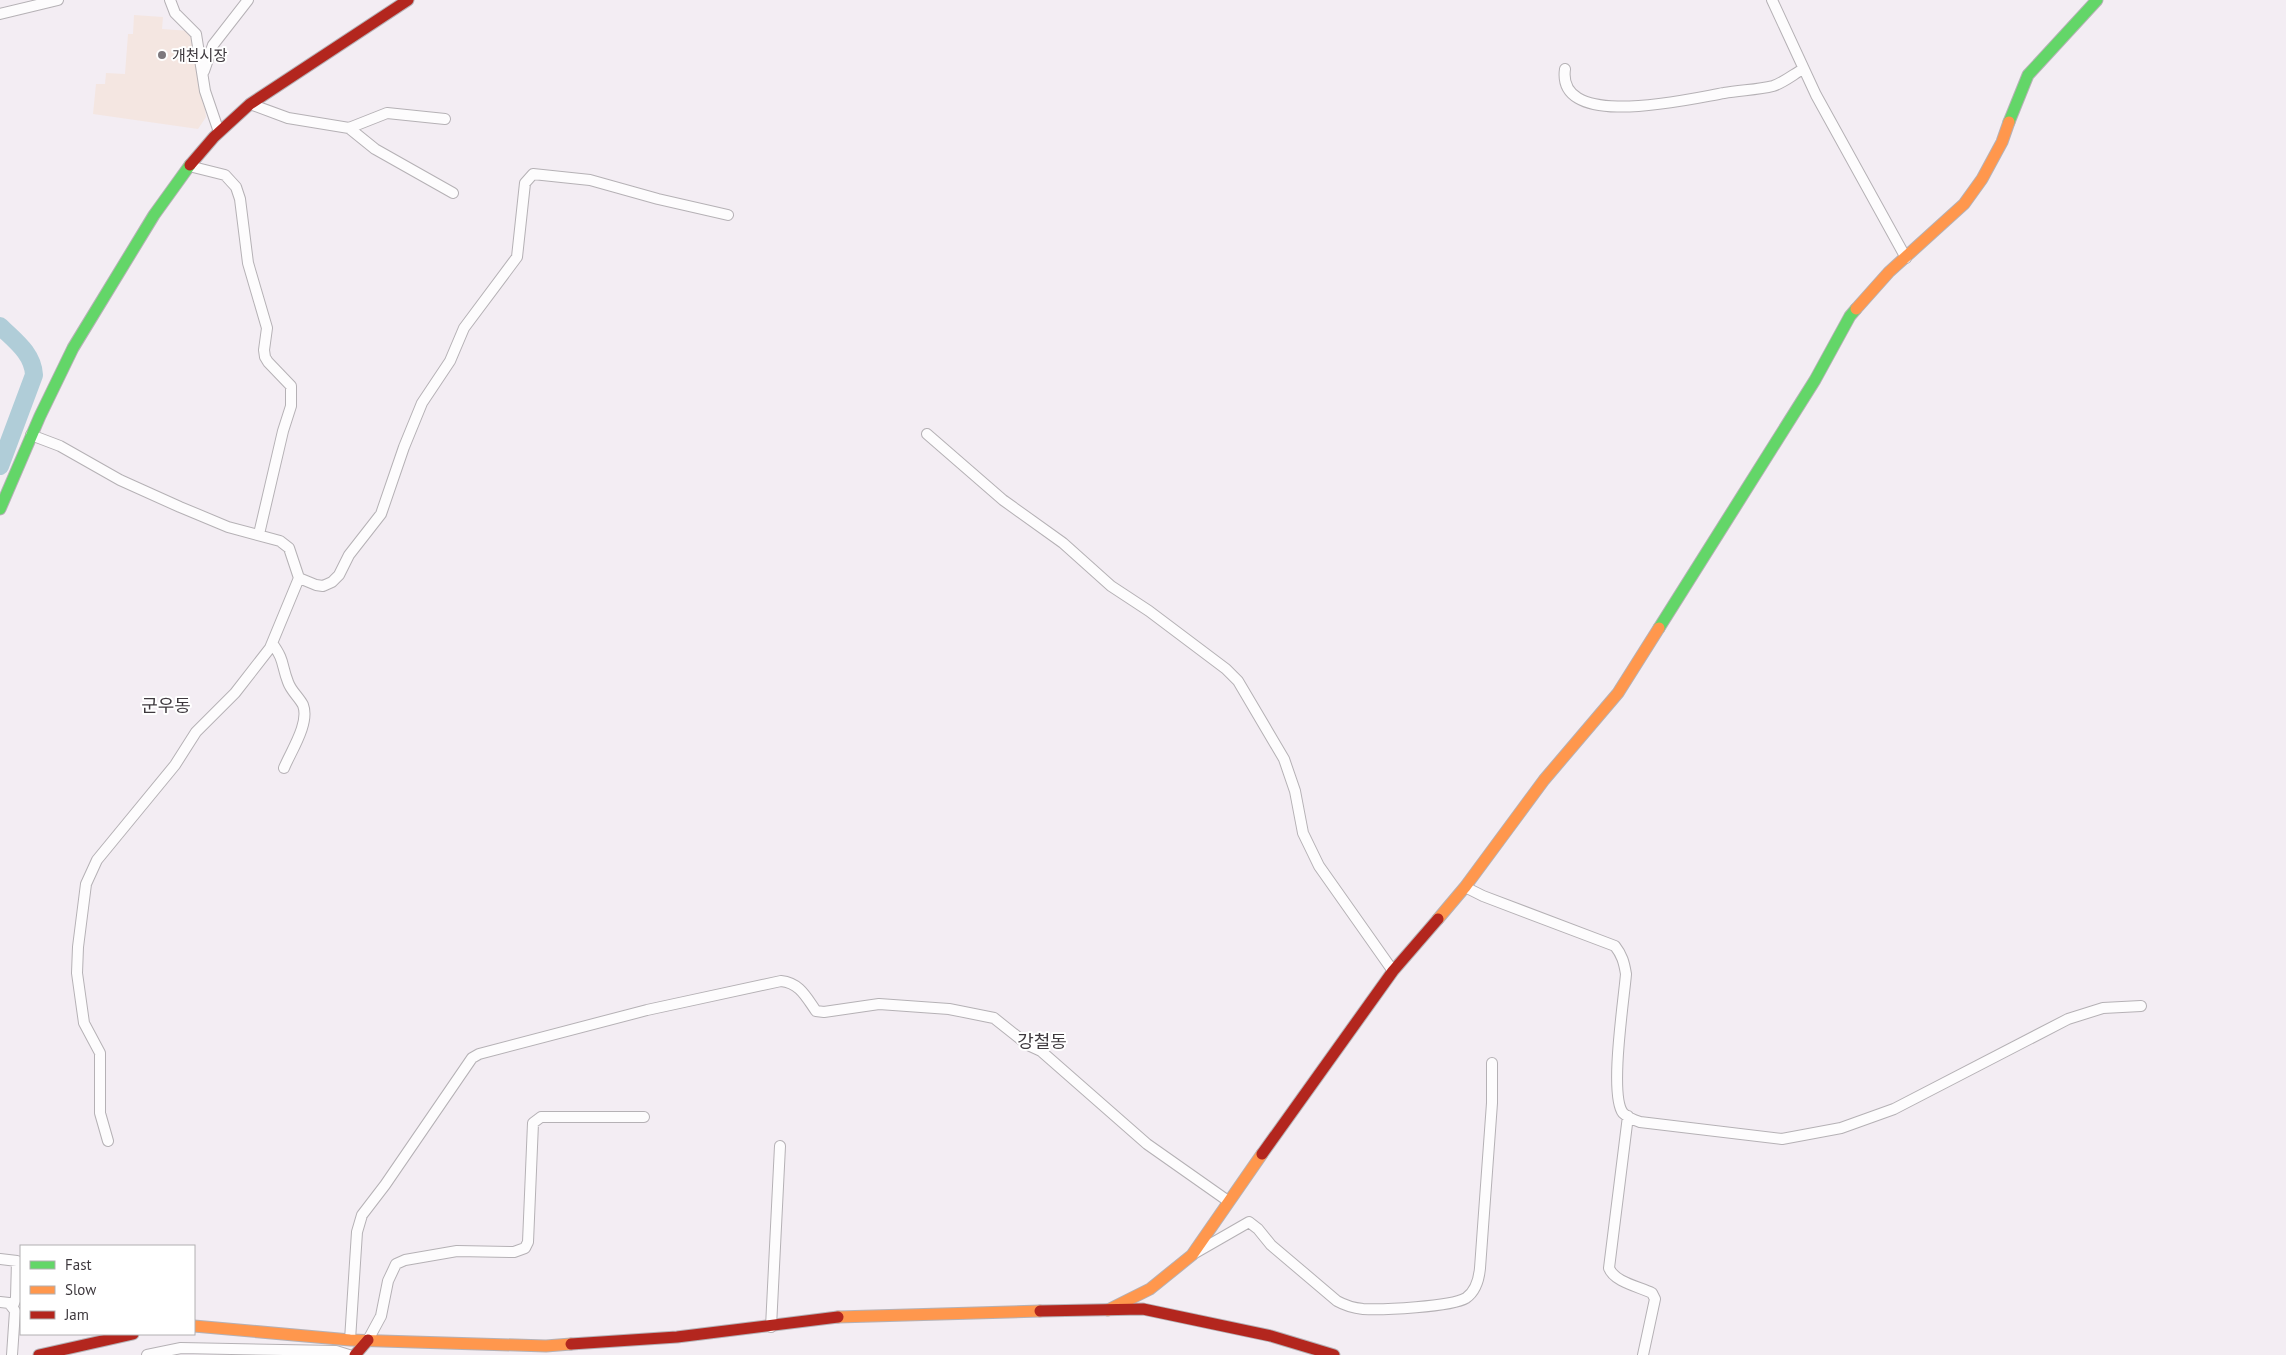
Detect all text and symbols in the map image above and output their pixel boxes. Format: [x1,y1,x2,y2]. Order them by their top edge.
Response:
place label: 개천시장 [172,46,227,65]
marker: 개천시장 [156,49,168,61]
district label: 군우동 [141,694,191,717]
district label: 강철동 [1017,1030,1067,1053]
legend [20,1245,195,1335]
text: Fast [65,1255,92,1274]
text: Slow [65,1280,96,1299]
text: Jam [64,1305,89,1324]

